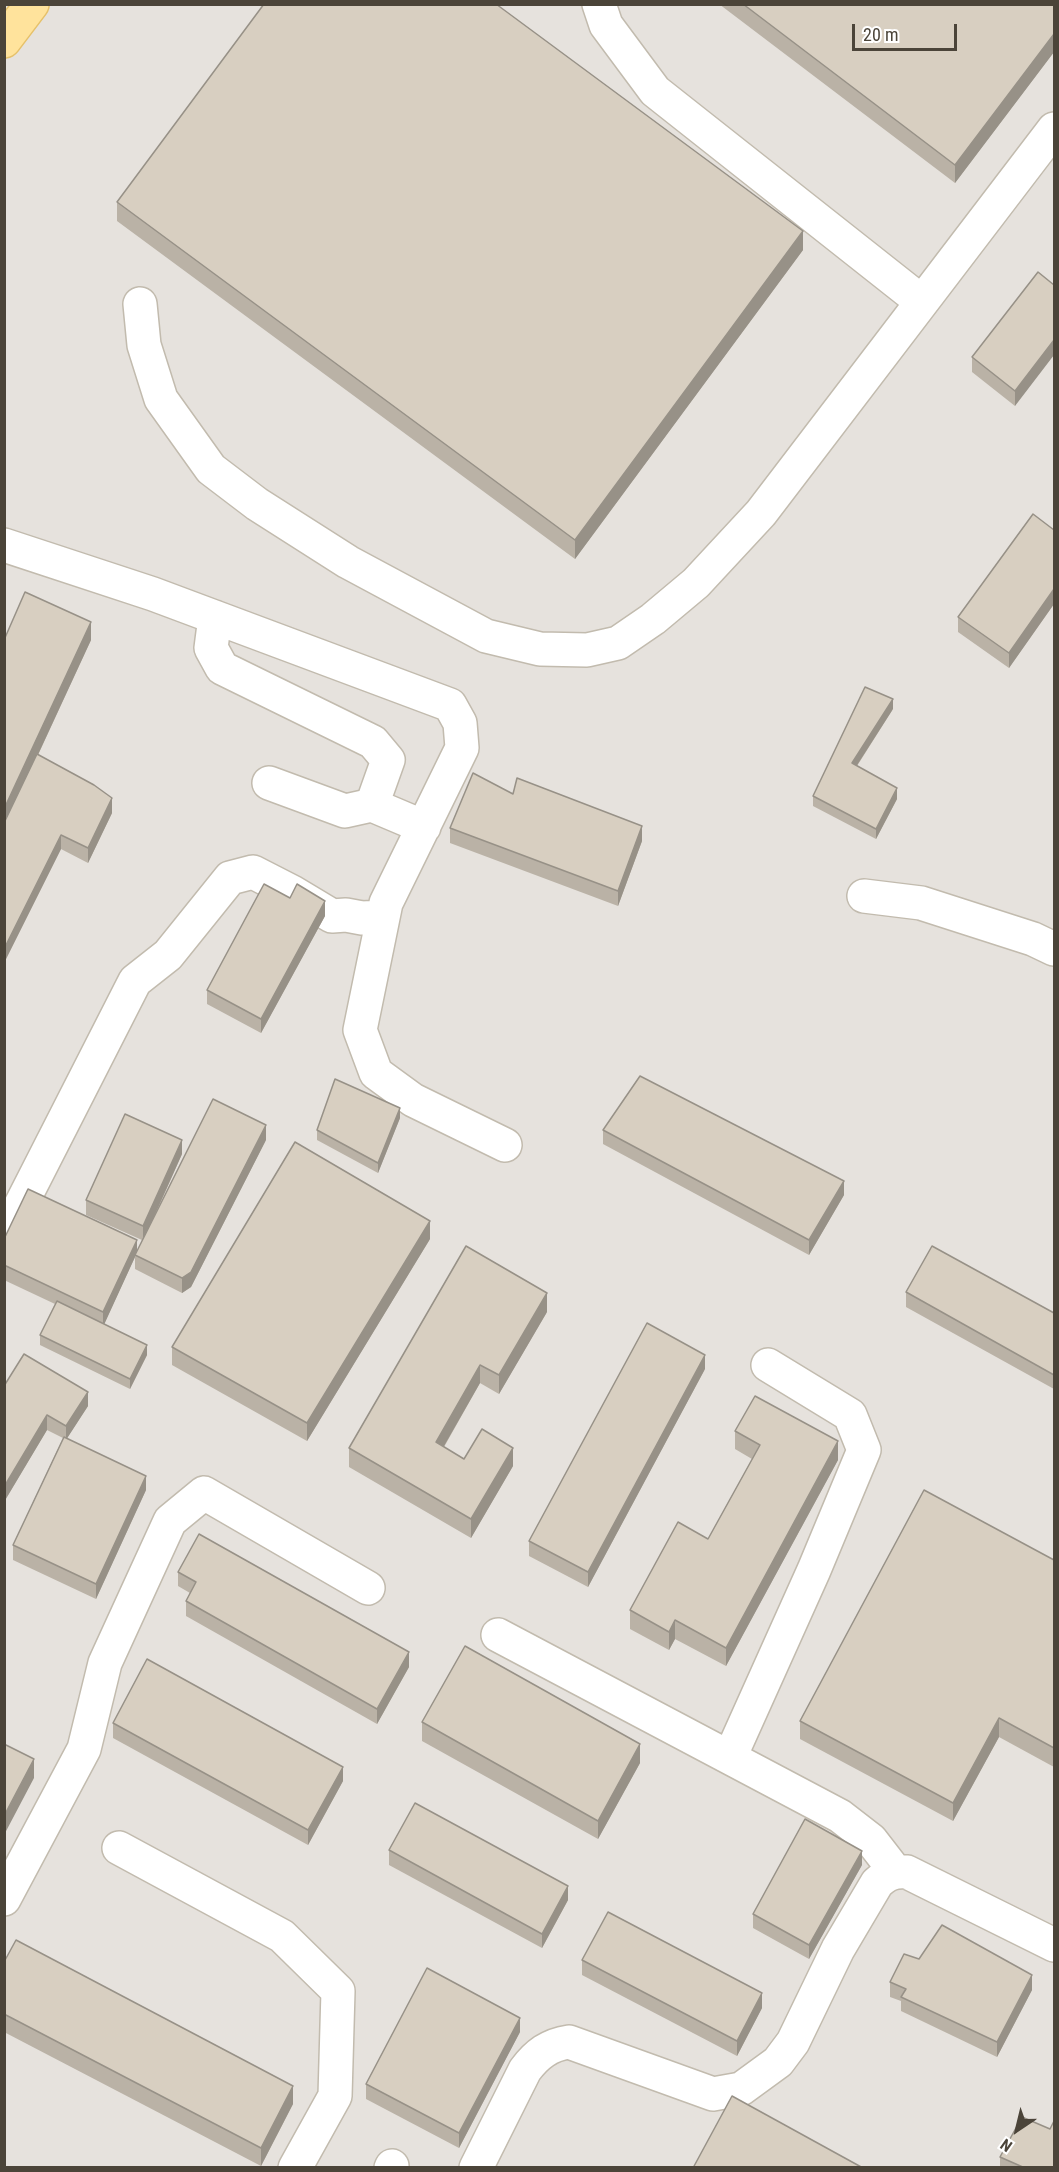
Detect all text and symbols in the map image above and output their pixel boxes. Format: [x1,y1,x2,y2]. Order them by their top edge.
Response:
scale bar [855,12,960,50]
text: 20 m [863,24,898,45]
north arrow [987,2100,1047,2160]
text: N [997,2135,1016,2156]

